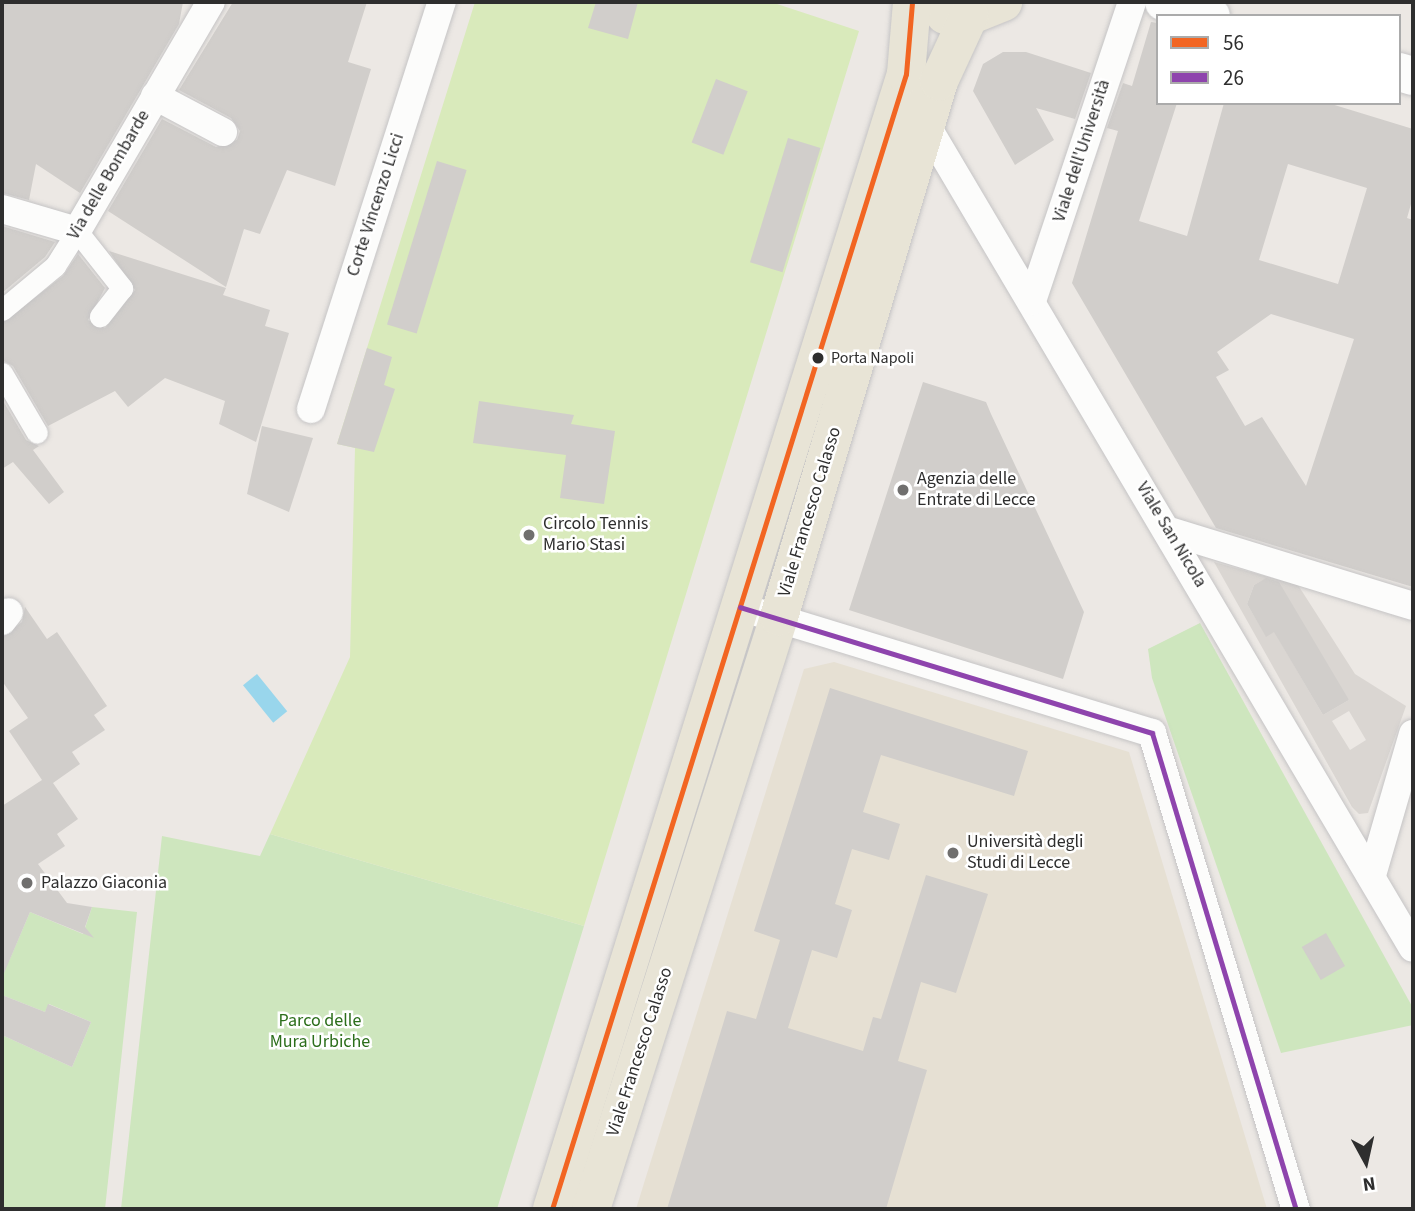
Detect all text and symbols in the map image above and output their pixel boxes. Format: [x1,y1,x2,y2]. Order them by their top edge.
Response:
legend [1156,14,1401,105]
text: 56 [1223,28,1244,58]
text: 26 [1223,63,1244,93]
street label: Viale dell'Università [1049,77,1115,225]
street label: Via delle Bombarde [63,106,155,244]
street label: Corte Vincenzo Licci [343,131,409,279]
place label: Porta Napoli [831,348,914,368]
marker: Porta Napoli [811,351,825,365]
street label: Viale Francesco Calasso [774,424,846,600]
place label: Agenzia delle Entrate di Lecce [917,469,1035,512]
street label: Viale San Nicola [1131,478,1211,592]
marker: Agenzia delle Entrate di Lecce [895,482,911,498]
place label: Circolo Tennis Mario Stasi [543,514,648,556]
marker: Circolo Tennis Mario Stasi [521,527,537,543]
place label: Università degli Studi di Lecce [967,832,1084,874]
marker: Università degli Studi di Lecce [945,845,961,861]
place label: Palazzo Giaconia [41,872,167,894]
marker: Palazzo Giaconia [19,875,35,891]
street label: Viale Francesco Calasso [602,965,678,1139]
park label: Parco delle Mura Urbiche [270,1011,370,1054]
north arrow [1331,1127,1401,1197]
text: N [1361,1169,1377,1198]

